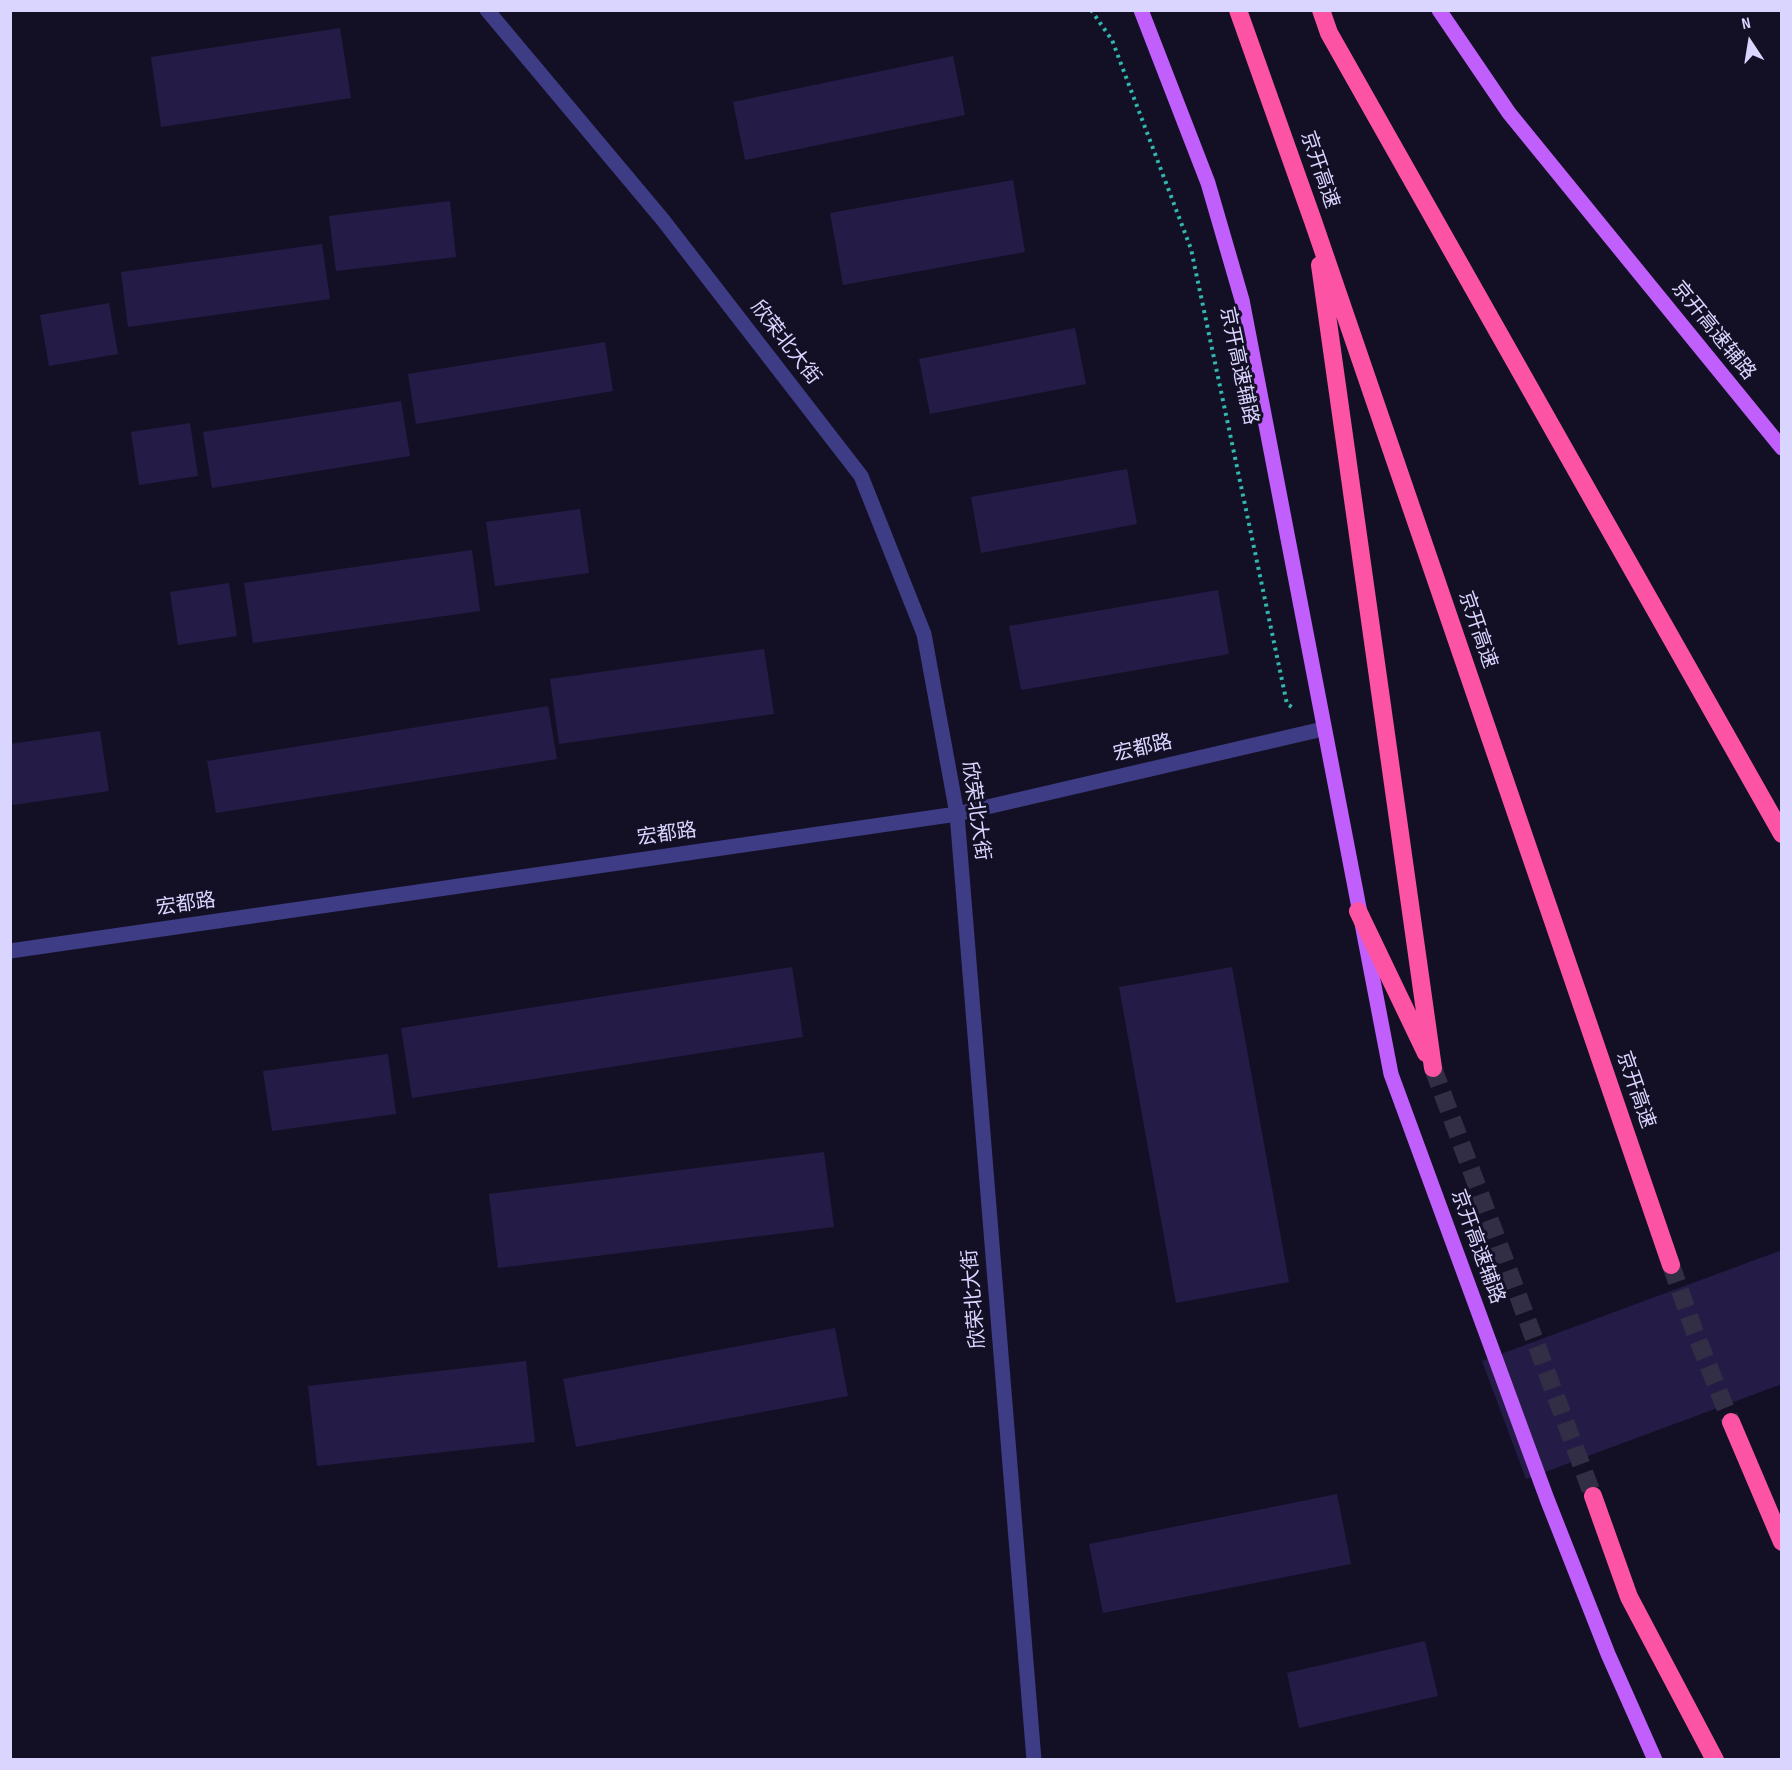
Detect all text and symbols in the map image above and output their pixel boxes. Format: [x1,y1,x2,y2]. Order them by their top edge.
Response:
north arrow [1720,12,1780,72]
text: N [1740,14,1752,34]
street label: 京开高速 [1295,128,1343,212]
street label: 京开高速辅路 [1666,277,1760,385]
street label: 欣荣北大街 [745,296,825,390]
street label: 京开高速辅路 [1214,305,1262,427]
street label: 京开高速 [1453,588,1501,672]
street label: 宏都路 [1111,731,1175,767]
street label: 欣荣北大街 [956,760,994,862]
street label: 宏都路 [636,819,698,851]
street label: 宏都路 [155,889,217,921]
street label: 京开高速 [1611,1048,1659,1132]
street label: 京开高速辅路 [1445,1187,1509,1307]
street label: 欣荣北大街 [959,1248,991,1350]

